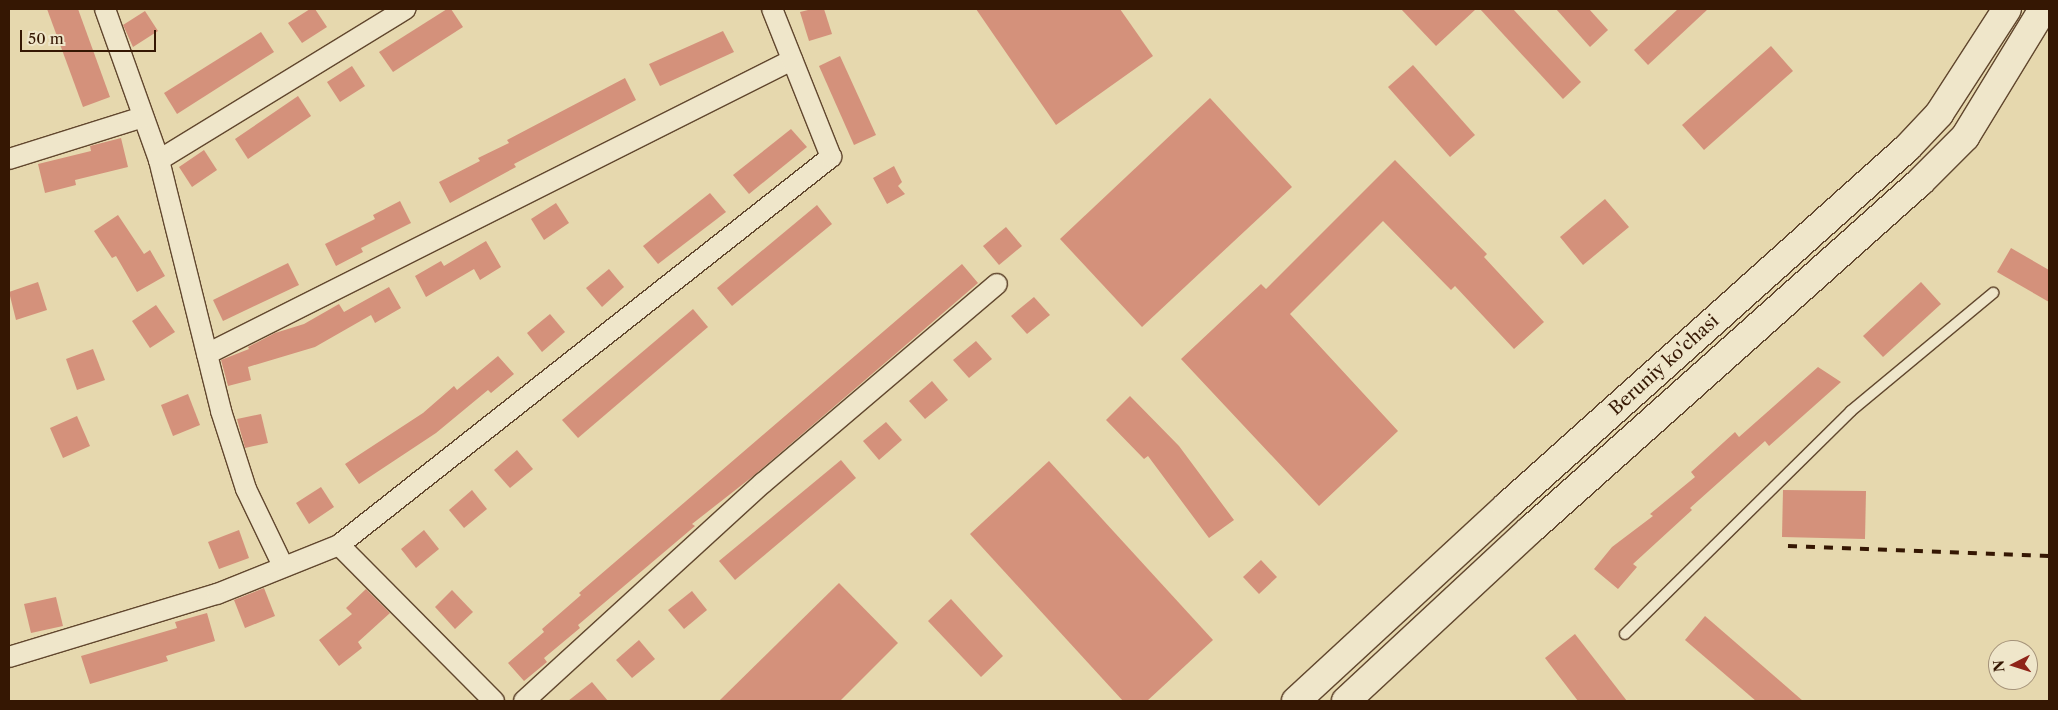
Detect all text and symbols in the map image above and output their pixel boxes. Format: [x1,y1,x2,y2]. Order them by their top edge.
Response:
scale bar [22,20,159,52]
text: 50 m [28,29,64,48]
street label: Beruniy ko'chasi [1605,310,1723,420]
north arrow [1988,640,2038,690]
text: N [1990,659,2009,673]

